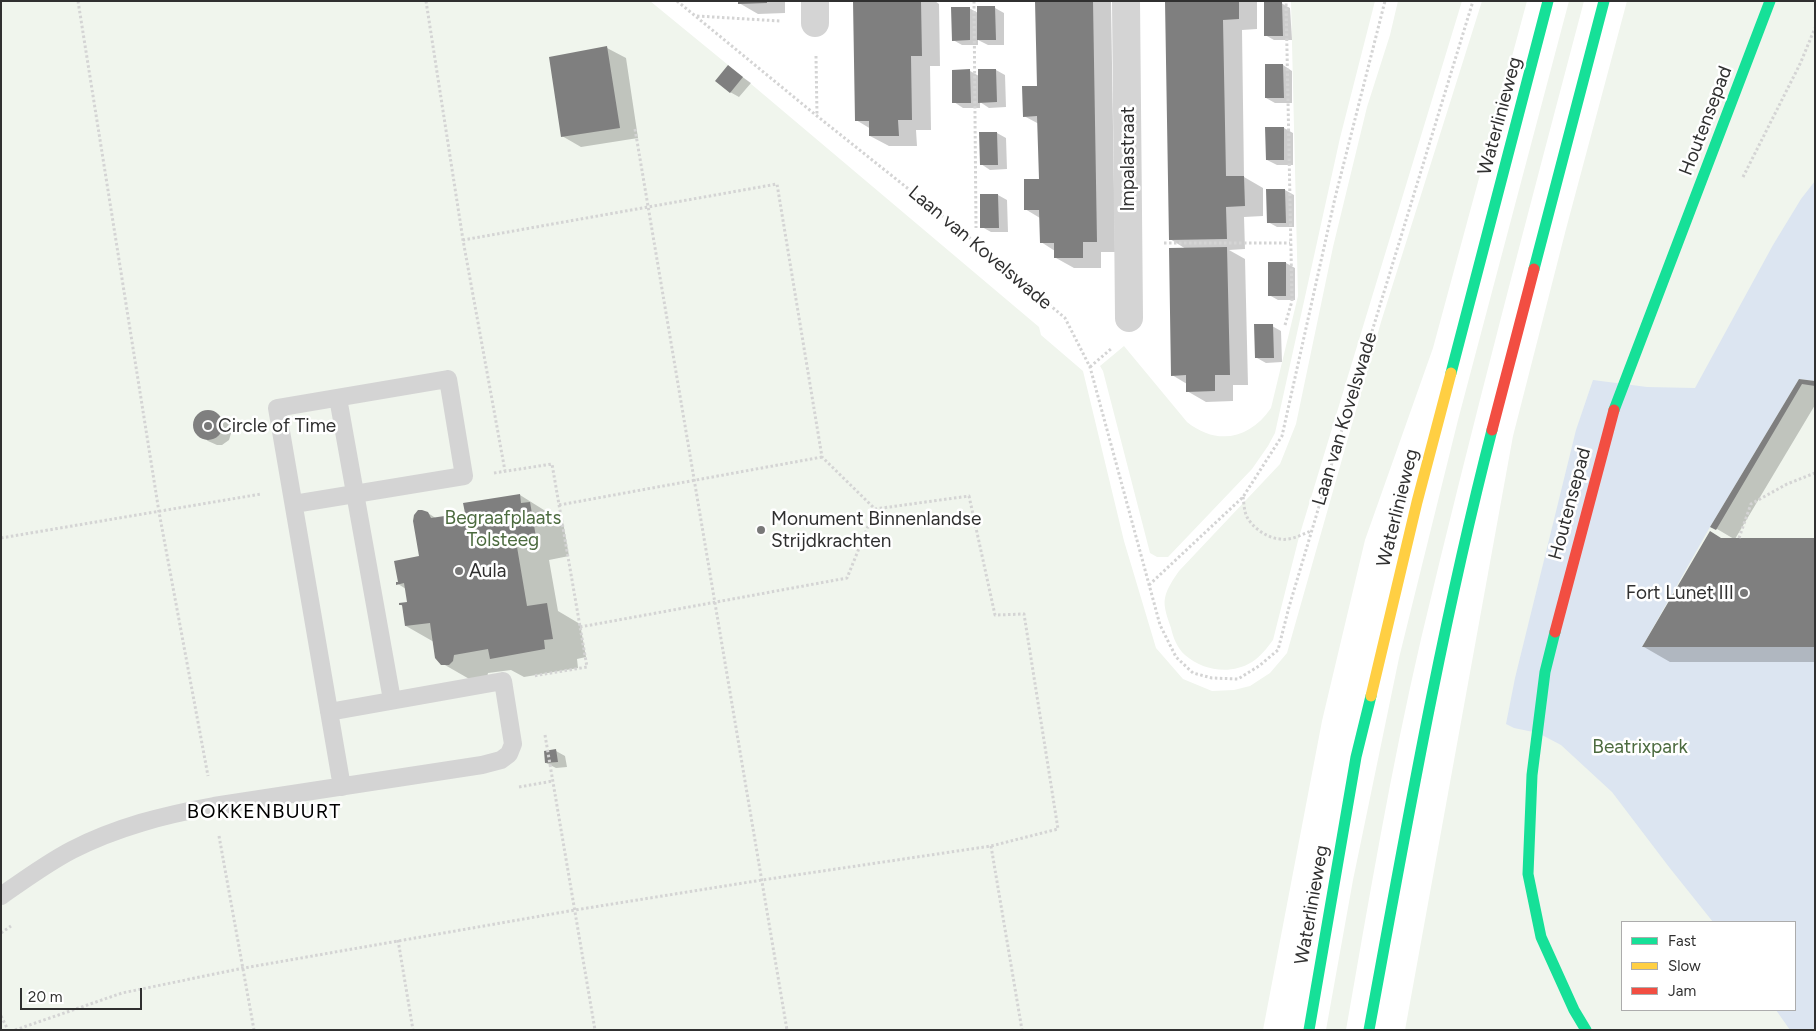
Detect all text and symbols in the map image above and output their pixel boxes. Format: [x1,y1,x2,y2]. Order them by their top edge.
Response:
street label: Waterlinieweg [1473,55,1527,177]
street label: Houtensepad [1675,63,1737,179]
street label: Impalastraat [1117,106,1139,212]
street label: Laan van Kovelswade [904,181,1056,315]
street label: Laan van Kovelswade [1308,329,1382,509]
place label: Circle of Time [218,415,336,437]
marker: Circle of Time [202,420,214,432]
street label: Houtensepad [1544,445,1596,563]
street label: Waterlinieweg [1372,447,1424,569]
park label: Begraafplaats Tolsteeg [445,507,561,551]
place label: Monument Binnenlandse Strijdkrachten [771,508,981,552]
marker: Monument Binnenlandse Strijdkrachten [755,524,767,536]
place label: Aula [469,560,506,582]
marker: Aula [453,565,465,577]
place label: Fort Lunet III [1626,582,1734,604]
marker: Fort Lunet III [1738,587,1750,599]
park label: Beatrixpark [1592,736,1688,758]
district label: BOKKENBUURT [185,800,343,824]
street label: Waterlinieweg [1290,843,1334,967]
legend [1621,921,1796,1011]
text: Fast [1668,932,1696,950]
text: Slow [1668,957,1701,975]
scale bar [22,978,145,1010]
text: Jam [1668,982,1696,1000]
text: 20 m [28,988,62,1006]

